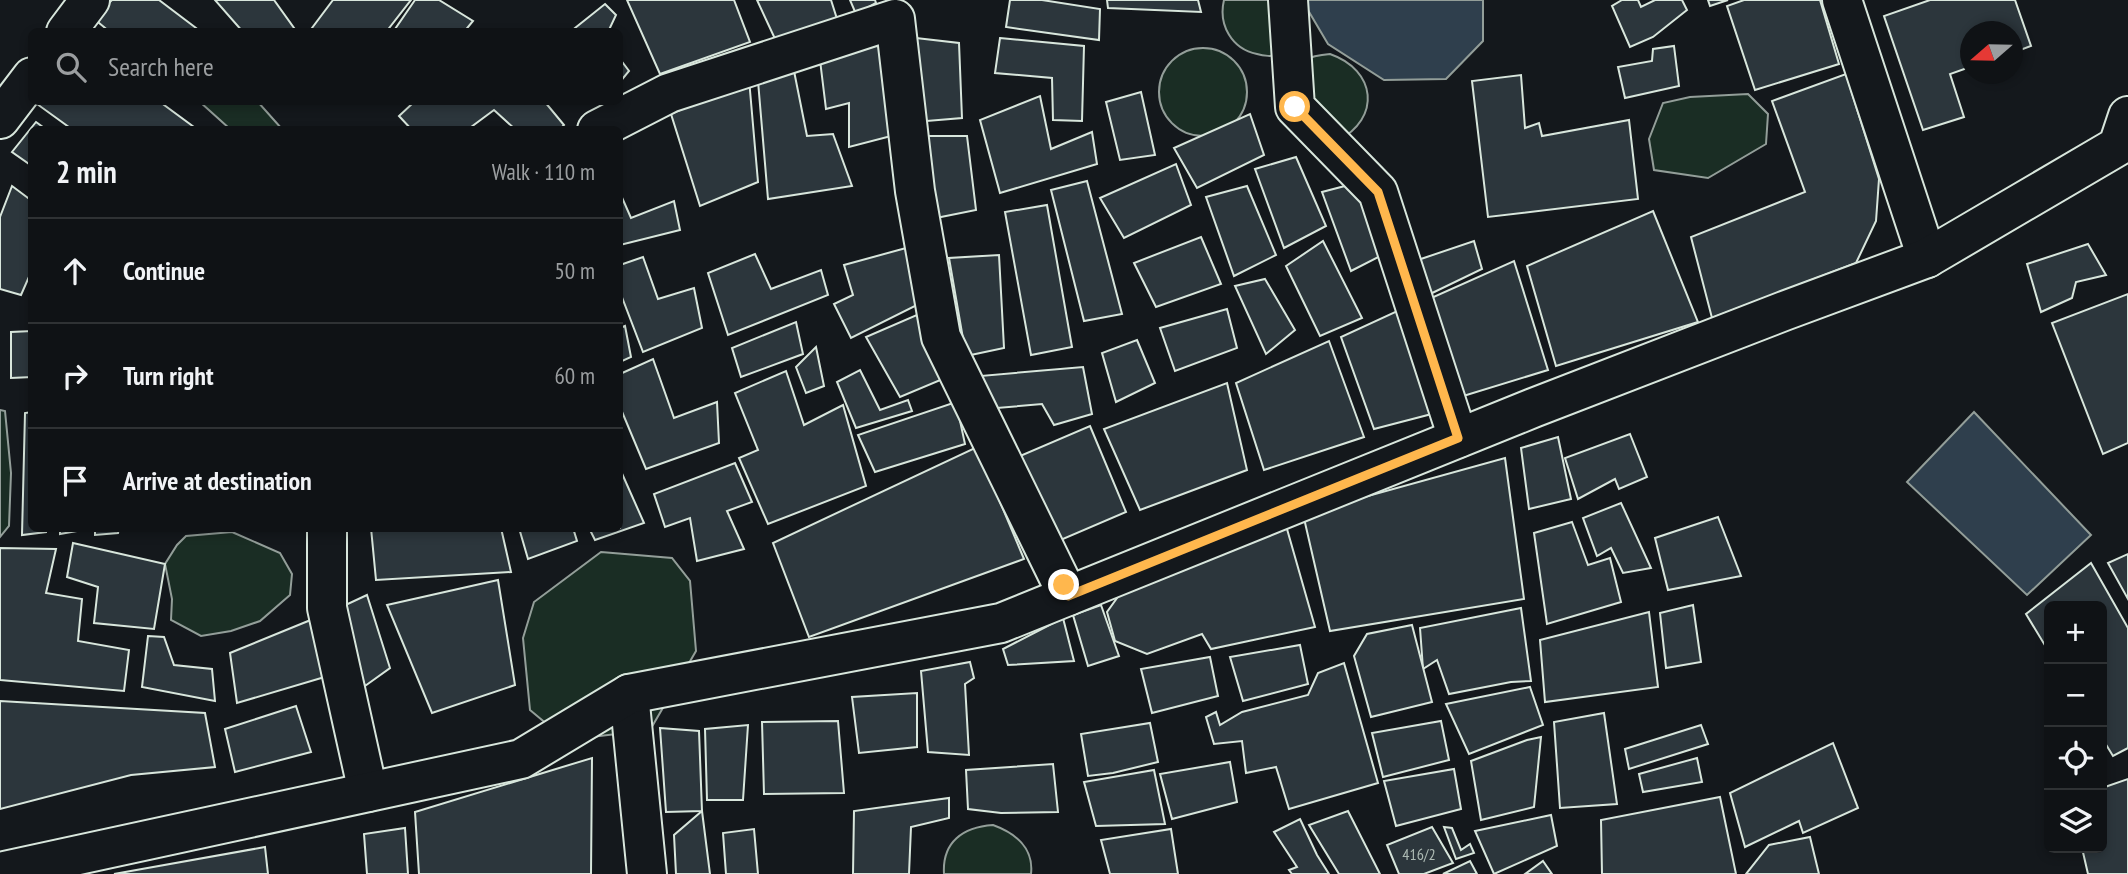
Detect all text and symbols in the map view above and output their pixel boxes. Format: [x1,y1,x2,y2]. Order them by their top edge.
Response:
north arrow [1960,21,2023,84]
search box [28,28,623,105]
icon: search [52,48,90,86]
text: Search here [108,50,214,83]
route start [1279,91,1310,122]
text: 2 min [56,152,117,191]
text: Walk · 110 m [492,157,595,186]
icon: ahead [56,252,94,290]
text: Continue [123,254,205,287]
text: 50 m [554,256,595,285]
icon: right [56,357,94,395]
text: Turn right [123,359,214,392]
text: 60 m [554,361,595,390]
icon: arrive [56,462,94,500]
text: Arrive at destination [123,464,312,497]
route end [1048,569,1079,600]
map controls [2044,601,2107,853]
button: + [2044,601,2107,664]
button: − [2044,664,2107,727]
button: locate [2044,727,2107,790]
button: layers [2044,790,2107,853]
house number: 416/2 [1402,844,1436,864]

